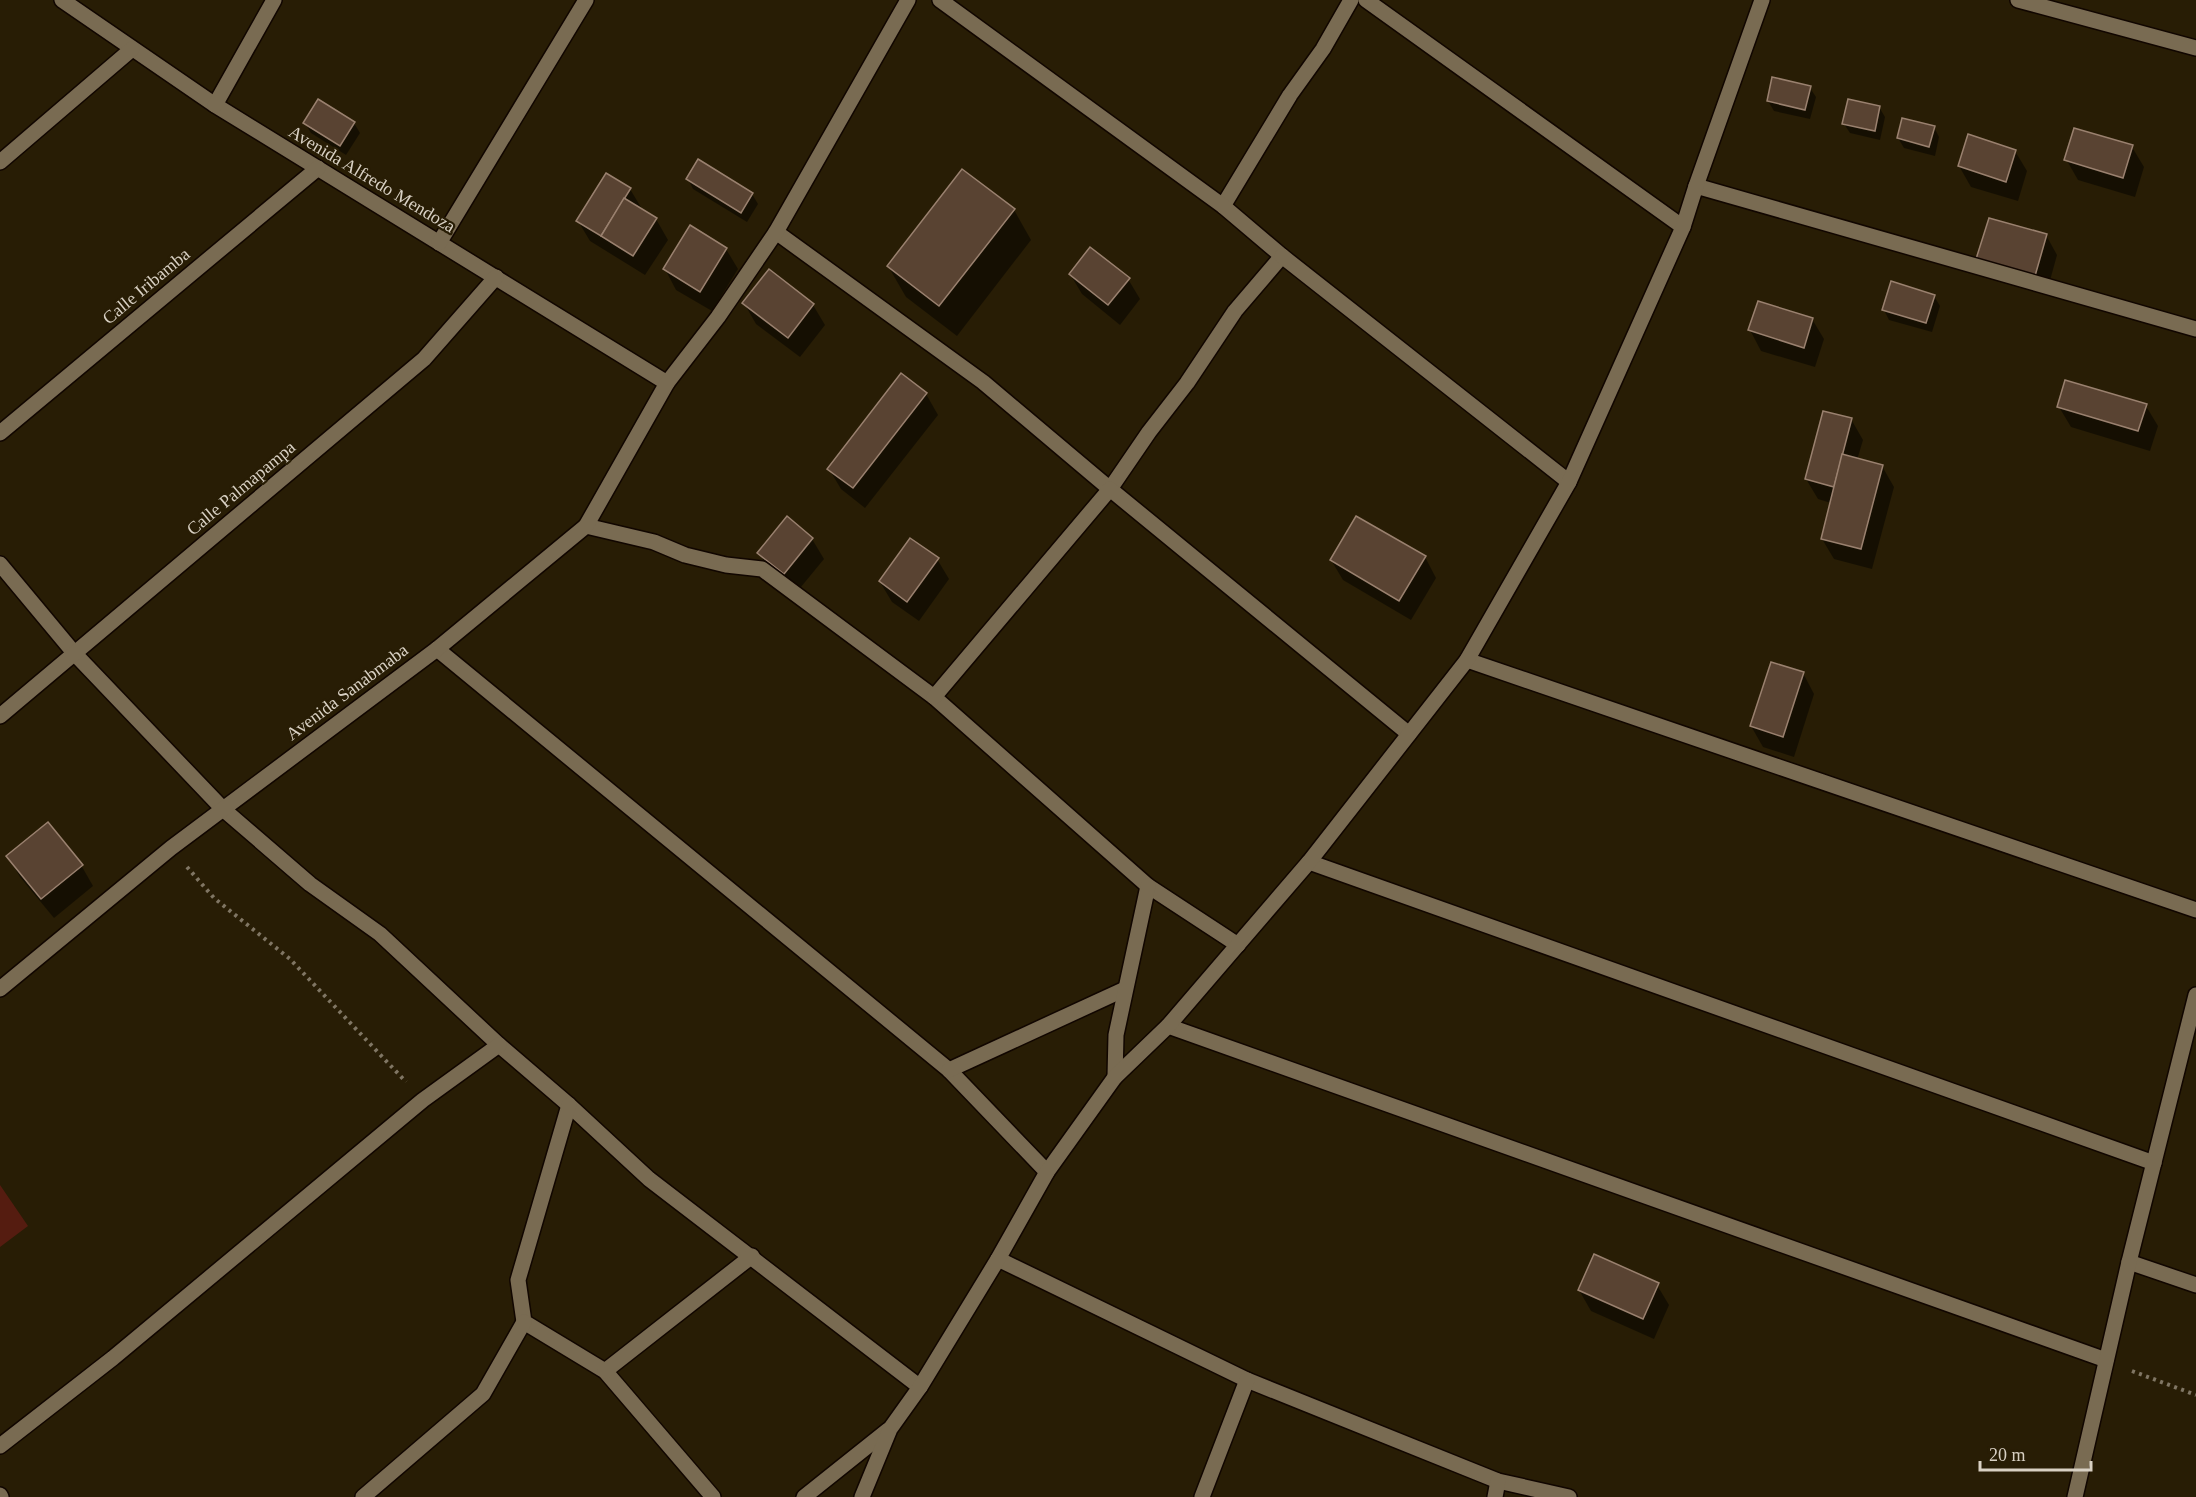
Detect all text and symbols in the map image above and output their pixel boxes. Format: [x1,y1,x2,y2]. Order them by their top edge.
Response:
street label: Avenida Alfredo Mendoza [285,121,459,237]
street label: Calle Iribamba [98,244,194,328]
street label: Calle Palmapampa [183,437,299,539]
street label: Avenida Sanabmaba [282,640,412,744]
scale bar [1980,1434,2091,1472]
text: 20 m [1989,1445,2026,1465]

